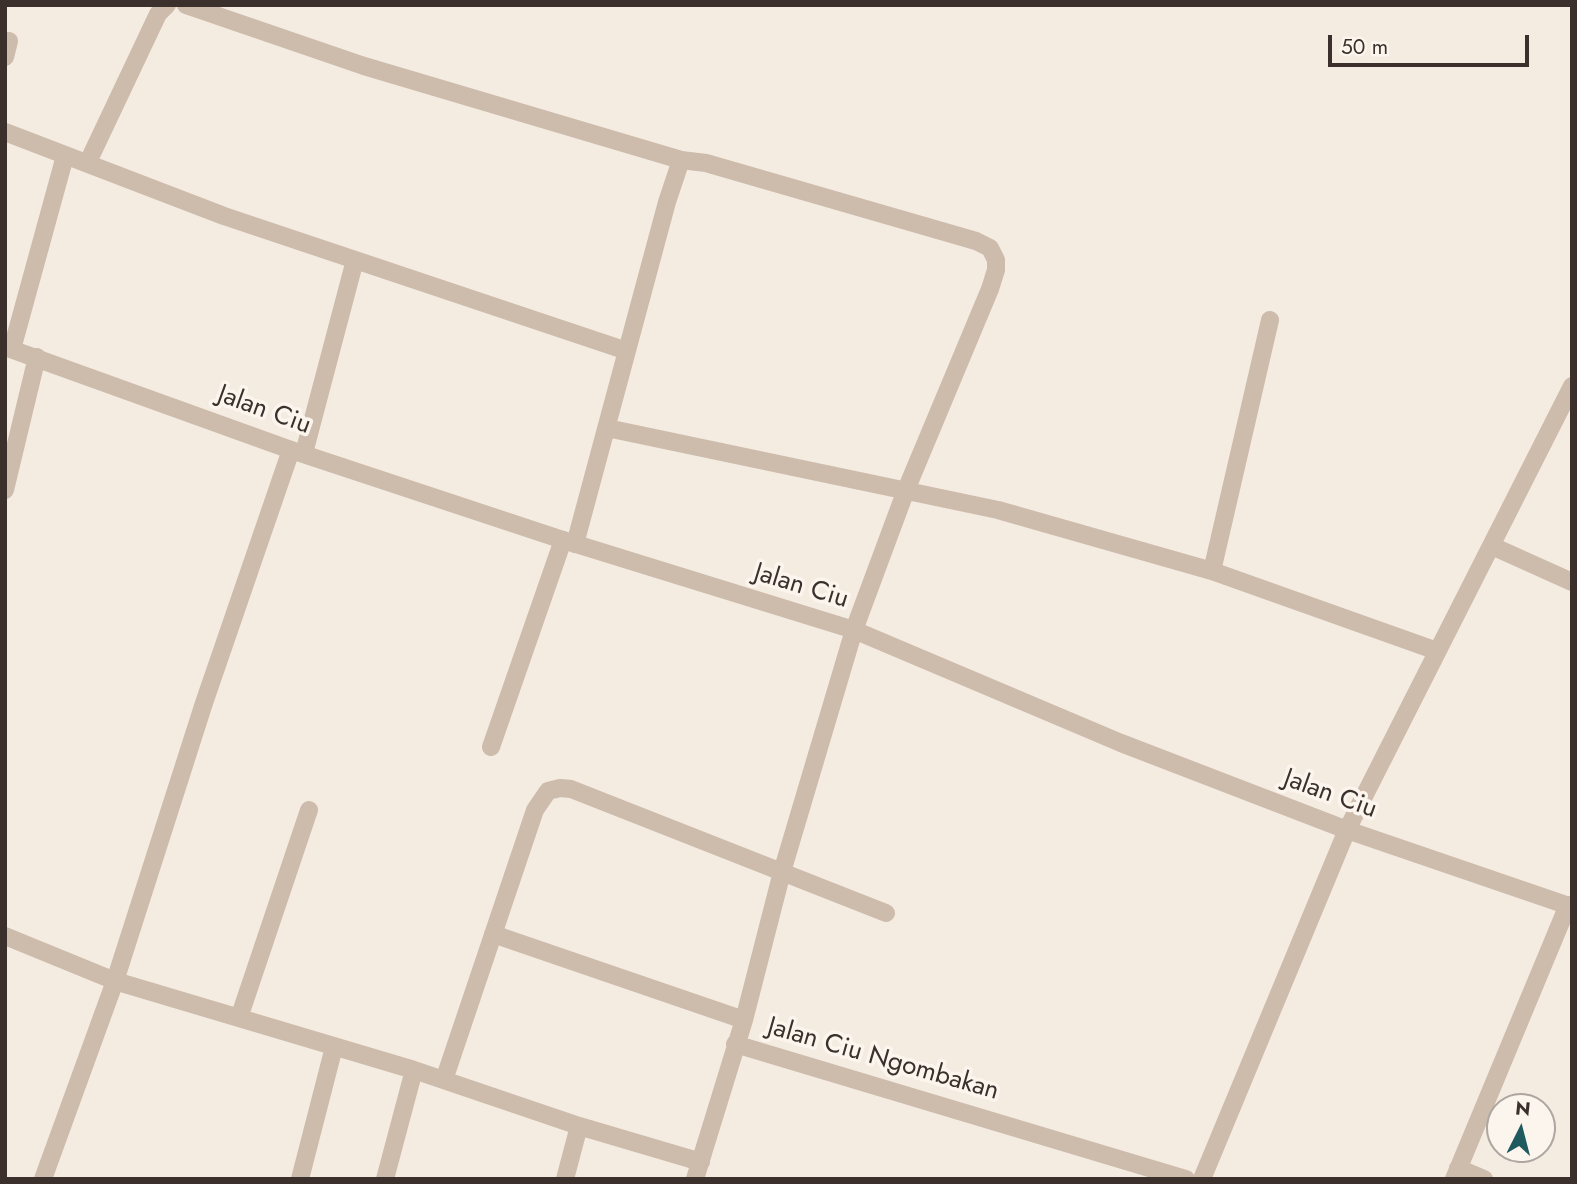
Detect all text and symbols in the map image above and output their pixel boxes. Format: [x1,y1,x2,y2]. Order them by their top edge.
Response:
scale bar [1332,21,1533,65]
text: 50 m [1341,32,1388,62]
street label: Jalan Ciu [213,380,315,442]
street label: Jalan Ciu [750,558,852,616]
street label: Jalan Ciu [1279,764,1381,826]
street label: Jalan Ciu Ngombakan [764,1012,1002,1108]
north arrow [1486,1093,1556,1163]
text: N [1514,1094,1532,1123]

